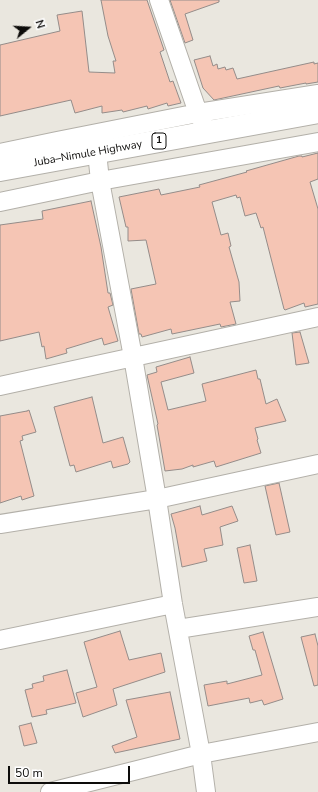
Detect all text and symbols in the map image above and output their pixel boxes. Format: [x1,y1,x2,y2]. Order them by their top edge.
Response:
north arrow [8,8,48,48]
text: N [31,18,48,30]
road number: 1 [152,133,166,149]
street label: Juba–Nimule Highway [33,138,143,170]
scale bar [10,758,132,784]
text: 50 m [15,765,43,781]

